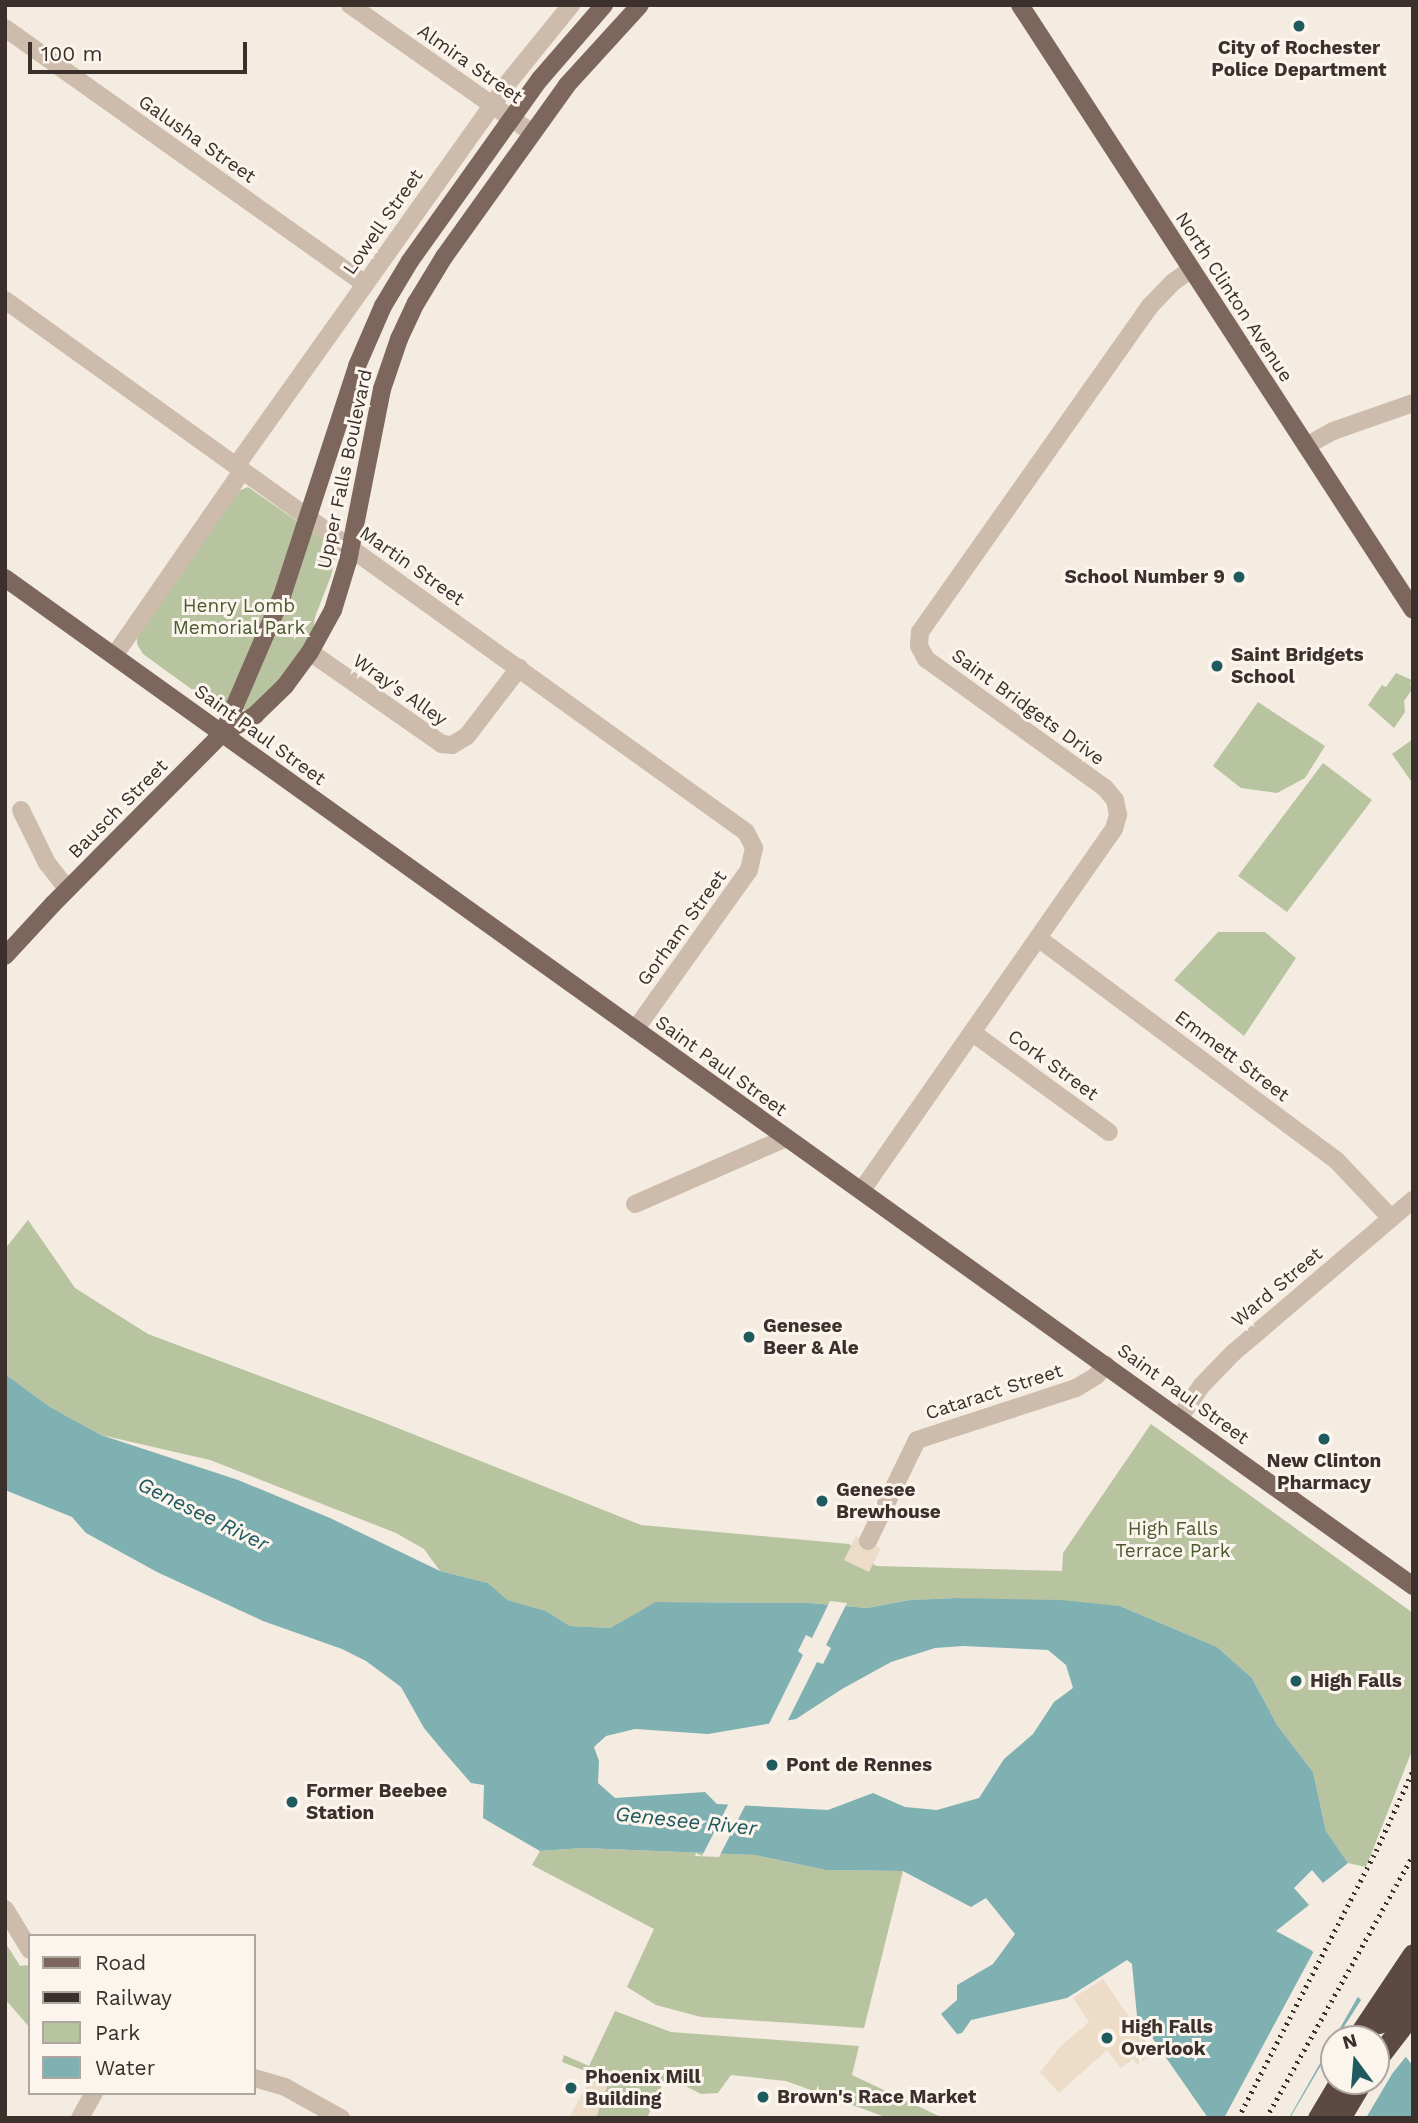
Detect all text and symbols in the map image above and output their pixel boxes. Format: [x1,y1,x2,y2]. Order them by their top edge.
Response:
marker: City of Rochester Police Department [1291,18,1307,34]
street label: Almira Street [413,19,527,109]
scale bar [32,28,250,72]
place label: City of Rochester Police Department [1211,37,1387,81]
text: 100 m [41,41,103,66]
street label: Galusha Street [134,90,260,188]
street label: Lowell Street [338,165,428,279]
street label: North Clinton Avenue [1170,207,1298,387]
street label: Upper Falls Boulevard [313,367,377,571]
street label: Martin Street [355,522,469,610]
place label: School Number 9 [1064,566,1225,588]
marker: School Number 9 [1231,569,1247,585]
park label: Henry Lomb Memorial Park [172,595,306,639]
street label: Saint Bridgets Drive [947,644,1109,770]
place label: Saint Bridgets School [1231,644,1364,688]
street label: Wray's Alley [348,649,452,731]
marker: Saint Bridgets School [1209,658,1225,674]
street label: Saint Paul Street [190,680,330,790]
street label: Bausch Street [64,755,172,863]
street label: Gorham Street [632,866,732,990]
street label: Emmett Street [1170,1006,1294,1106]
street label: Saint Paul Street [651,1011,791,1121]
street label: Cork Street [1003,1024,1103,1106]
street label: Ward Street [1227,1243,1327,1331]
place label: Genesee Beer & Ale [763,1315,859,1359]
marker: Genesee Beer & Ale [741,1329,757,1345]
street label: Saint Paul Street [1113,1339,1253,1449]
street label: Cataract Street [923,1359,1065,1425]
marker: New Clinton Pharmacy [1316,1431,1332,1447]
place label: New Clinton Pharmacy [1266,1450,1382,1494]
water label: Genesee River [133,1471,273,1557]
place label: Genesee Brewhouse [836,1479,941,1523]
marker: Genesee Brewhouse [814,1493,830,1509]
park label: High Falls Terrace Park [1115,1518,1231,1562]
place label: High Falls [1310,1670,1402,1692]
marker: High Falls [1288,1673,1304,1689]
place label: Pont de Rennes [786,1754,932,1776]
marker: Pont de Rennes [764,1757,780,1773]
place label: Former Beebee Station [306,1780,448,1824]
marker: Former Beebee Station [284,1794,300,1810]
water label: Genesee River [614,1801,758,1841]
legend [28,1934,256,2095]
text: Road [95,1950,146,1975]
text: Railway [95,1985,172,2010]
place label: High Falls Overlook [1121,2016,1213,2060]
text: Park [95,2020,140,2045]
north arrow [1320,2025,1390,2095]
text: N [1340,2028,1360,2054]
marker: High Falls Overlook [1099,2030,1115,2046]
text: Water [95,2055,155,2080]
place label: Phoenix Mill Building [585,2066,701,2110]
marker: Phoenix Mill Building [563,2080,579,2096]
place label: Brown's Race Market [777,2086,976,2108]
marker: Brown's Race Market [755,2089,771,2105]

